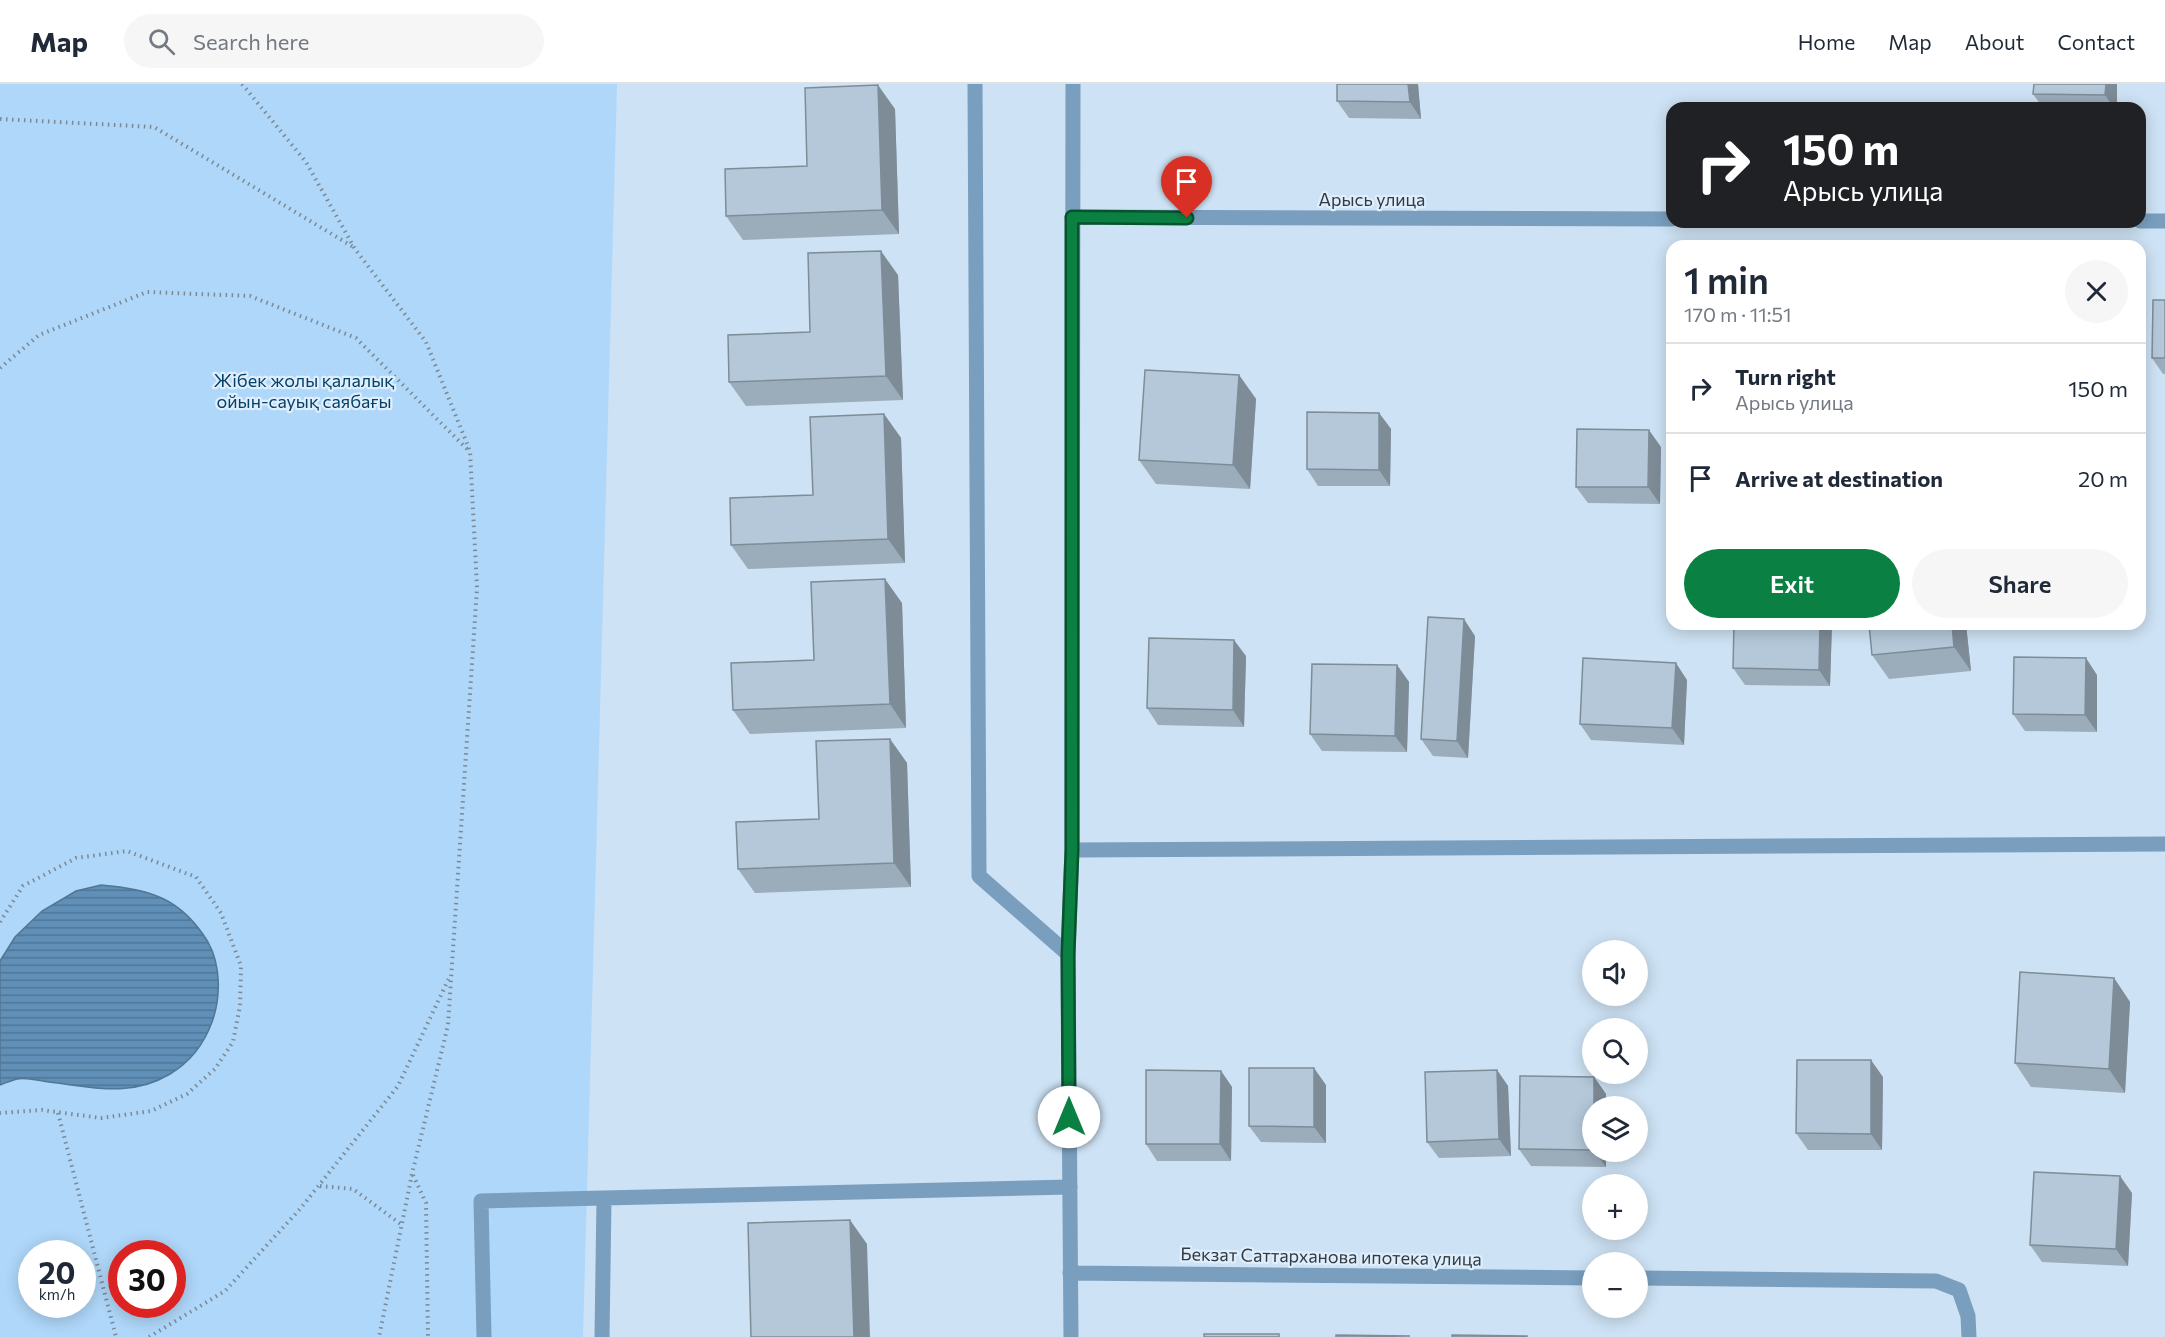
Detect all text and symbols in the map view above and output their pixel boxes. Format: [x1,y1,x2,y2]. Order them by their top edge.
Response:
search box [124,14,544,68]
text: Map [30,24,88,58]
icon: search [145,25,178,58]
text: Search here [193,28,309,55]
text: Home [1798,29,1855,54]
text: Map [1888,29,1932,54]
text: About [1965,29,2024,54]
text: Contact [2057,29,2135,54]
text: 150 m [1783,122,1899,174]
icon: right [1684,126,1762,204]
pin [1161,156,1212,218]
icon: arrive [1170,165,1203,198]
text: Арысь улица [1783,174,1943,207]
street label: Арысь улица [1319,188,1425,210]
text: 1 min [1684,257,1769,301]
button: close [2065,260,2128,323]
text: 170 m · 11:51 [1684,302,1792,326]
text: Turn right [1735,363,1836,390]
park label: Жібек жолы қалалық ойын-сауық саябағы [214,369,394,412]
icon: right [1684,372,1717,405]
text: 150 m [2068,375,2128,402]
text: Арысь улица [1735,390,1854,414]
icon: arrive [1684,462,1717,495]
text: Arrive at destination [1735,465,1943,492]
text: 20 m [2078,465,2128,492]
button: Exit [1684,549,1900,618]
button: Share [1912,549,2128,618]
map controls [1582,940,1648,1318]
button: sound [1582,940,1648,1006]
button: search [1582,1018,1648,1084]
position arrow [1037,1085,1101,1149]
button: layers [1582,1096,1648,1162]
button: + [1582,1174,1648,1240]
speed limit sign: 30 [108,1240,186,1318]
street label: Бекзат Саттарханова ипотека улица [1180,1242,1482,1270]
button: − [1582,1252,1648,1318]
text: 20 [39,1253,75,1290]
text: km/h [39,1285,75,1303]

